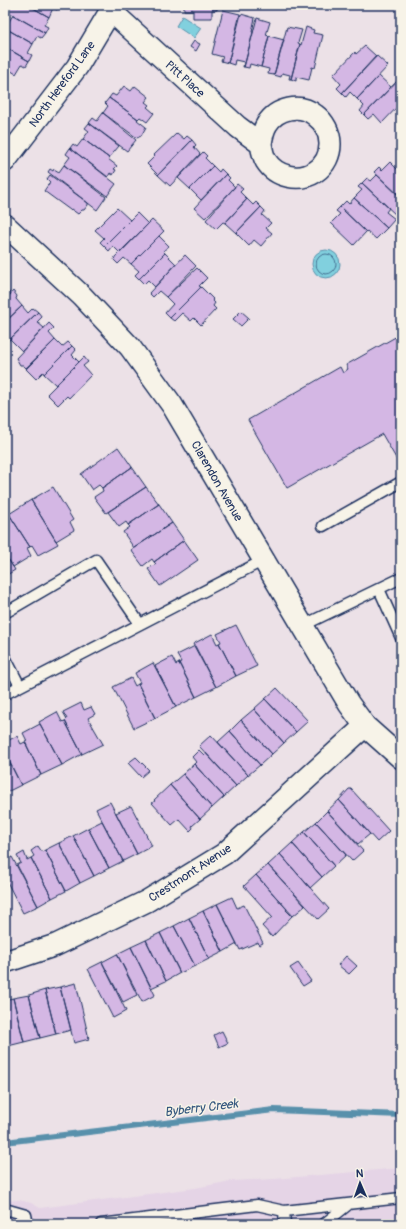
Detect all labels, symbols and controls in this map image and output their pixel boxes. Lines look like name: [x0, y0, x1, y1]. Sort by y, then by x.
street label: North Hereford Lane: [26, 38, 99, 130]
street label: Pitt Place: [162, 58, 208, 101]
street label: Clarendon Avenue: [187, 438, 246, 524]
street label: Crestmont Avenue: [146, 841, 234, 906]
water label: Byberry Creek: [163, 1095, 240, 1120]
north arrow: [340, 1163, 380, 1203]
text: N: [356, 1167, 364, 1180]

